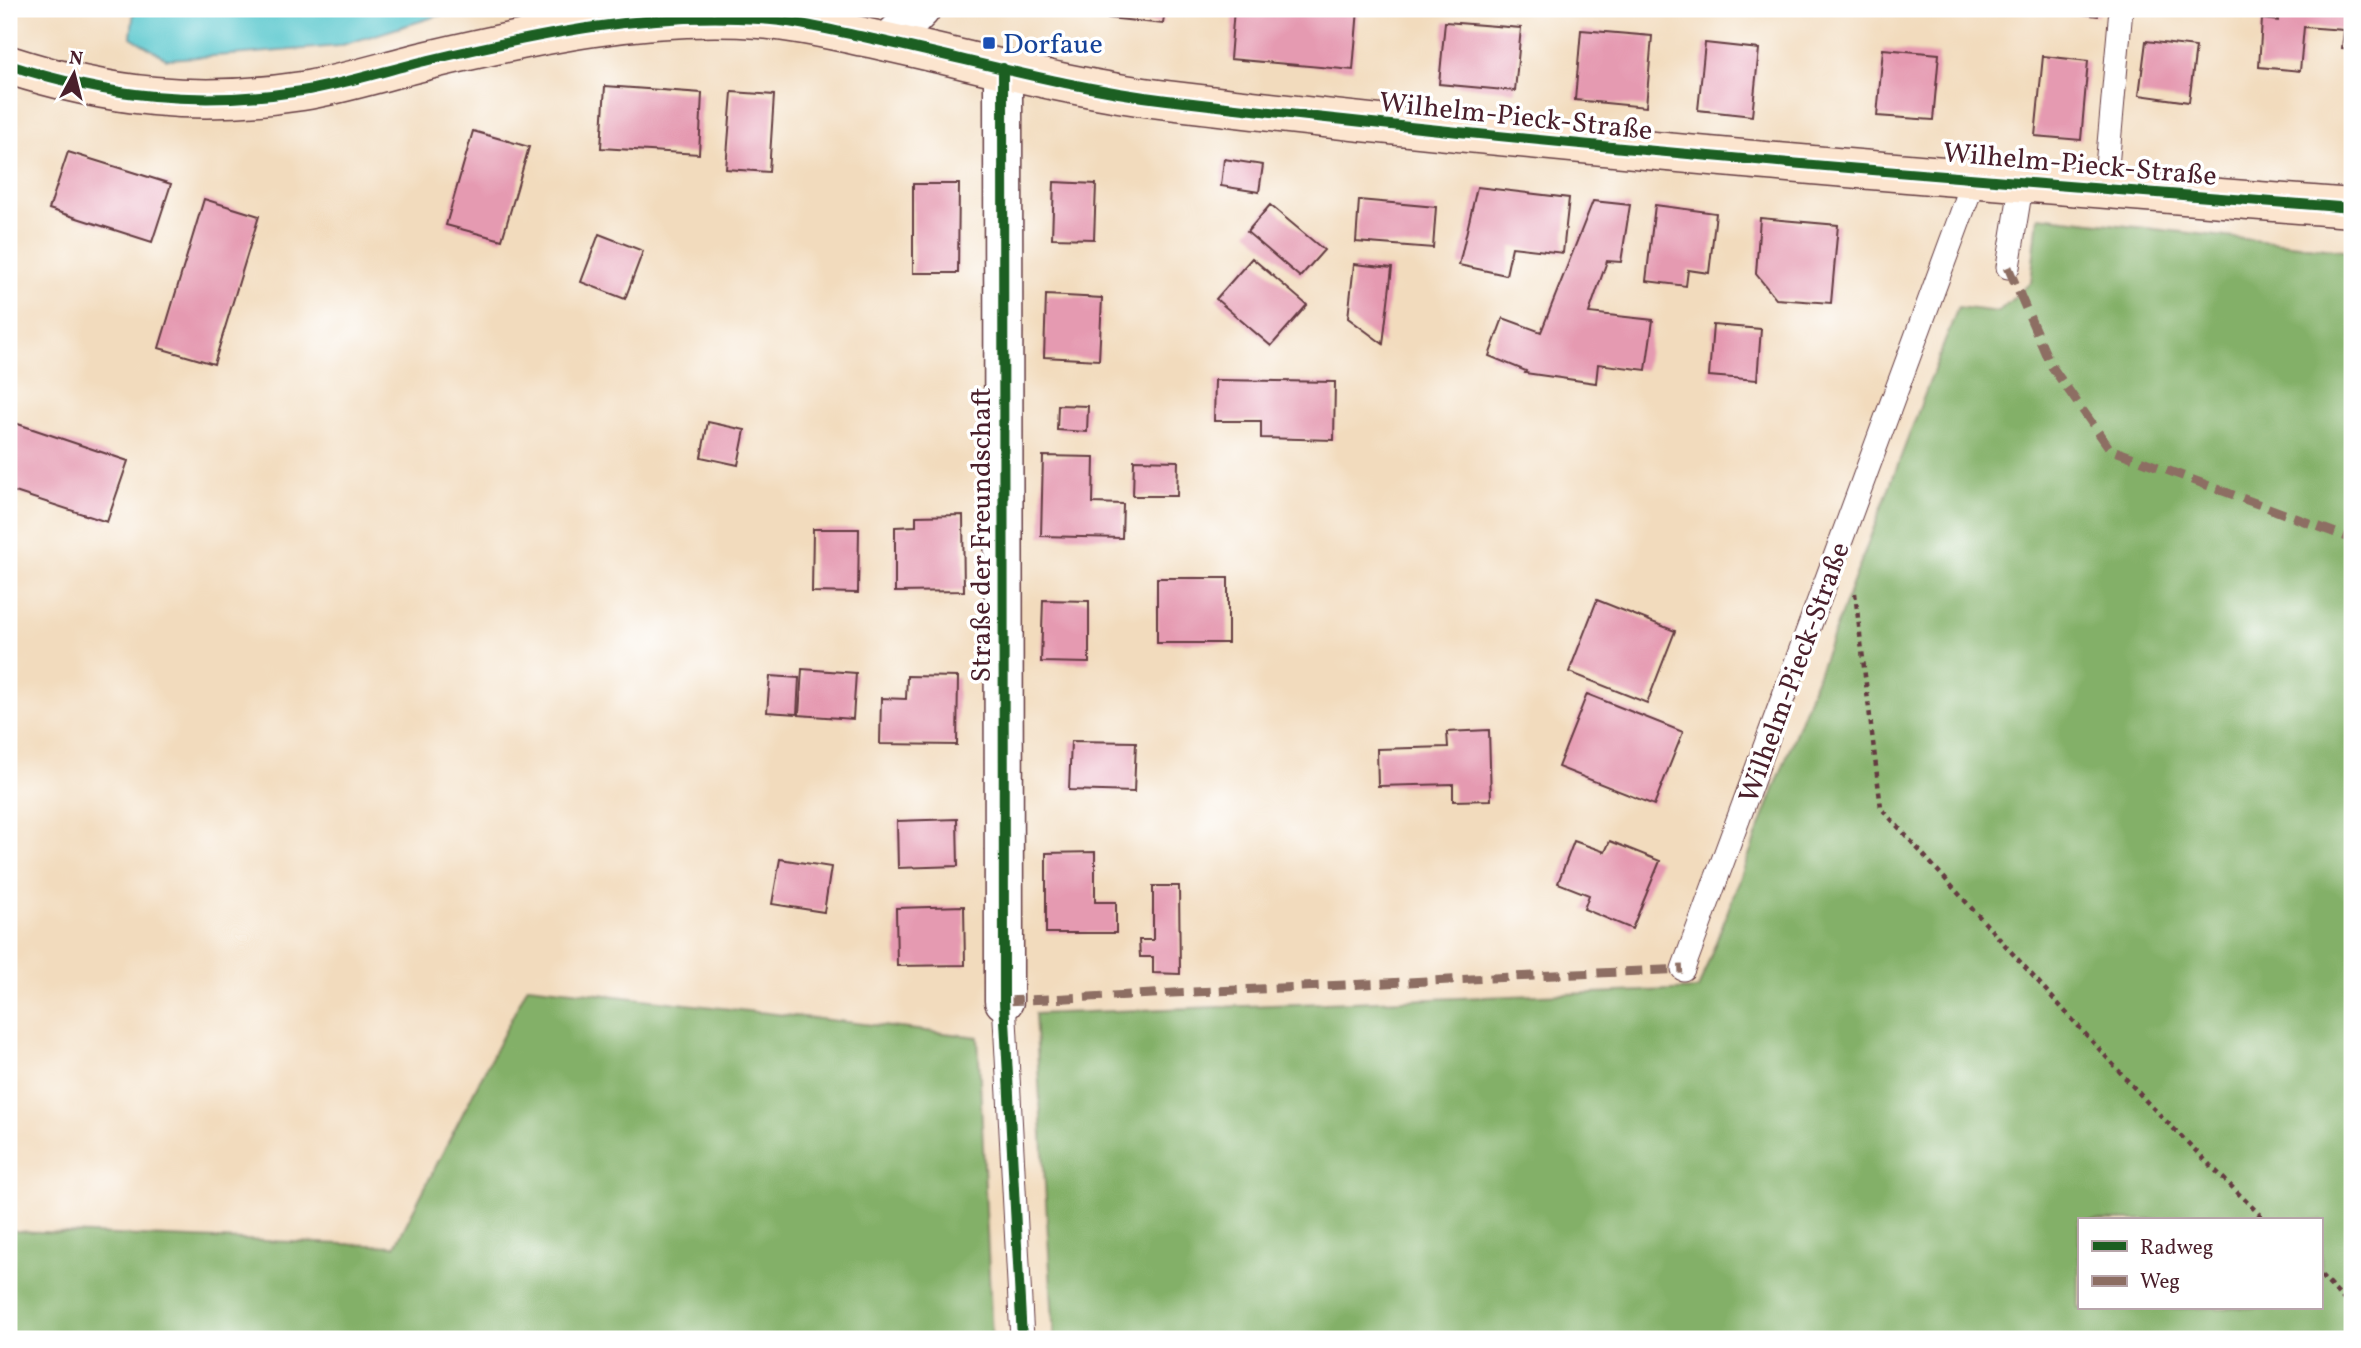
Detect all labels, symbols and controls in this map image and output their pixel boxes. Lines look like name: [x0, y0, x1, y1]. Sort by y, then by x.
place label: Dorfaue: [1003, 26, 1103, 65]
marker: Dorfaue: [981, 35, 997, 51]
north arrow: [38, 38, 108, 108]
text: N: [67, 45, 84, 73]
street label: Wilhelm-Pieck-Straße: [1377, 84, 1654, 151]
street label: Wilhelm-Pieck-Straße: [1941, 134, 2218, 197]
street label: Straße der Freundschaft: [963, 388, 1002, 682]
street label: Wilhelm-Pieck-Straße: [1730, 537, 1861, 809]
legend: [2078, 1218, 2322, 1310]
text: Radweg: [2140, 1234, 2213, 1263]
text: Weg: [2140, 1268, 2180, 1297]

